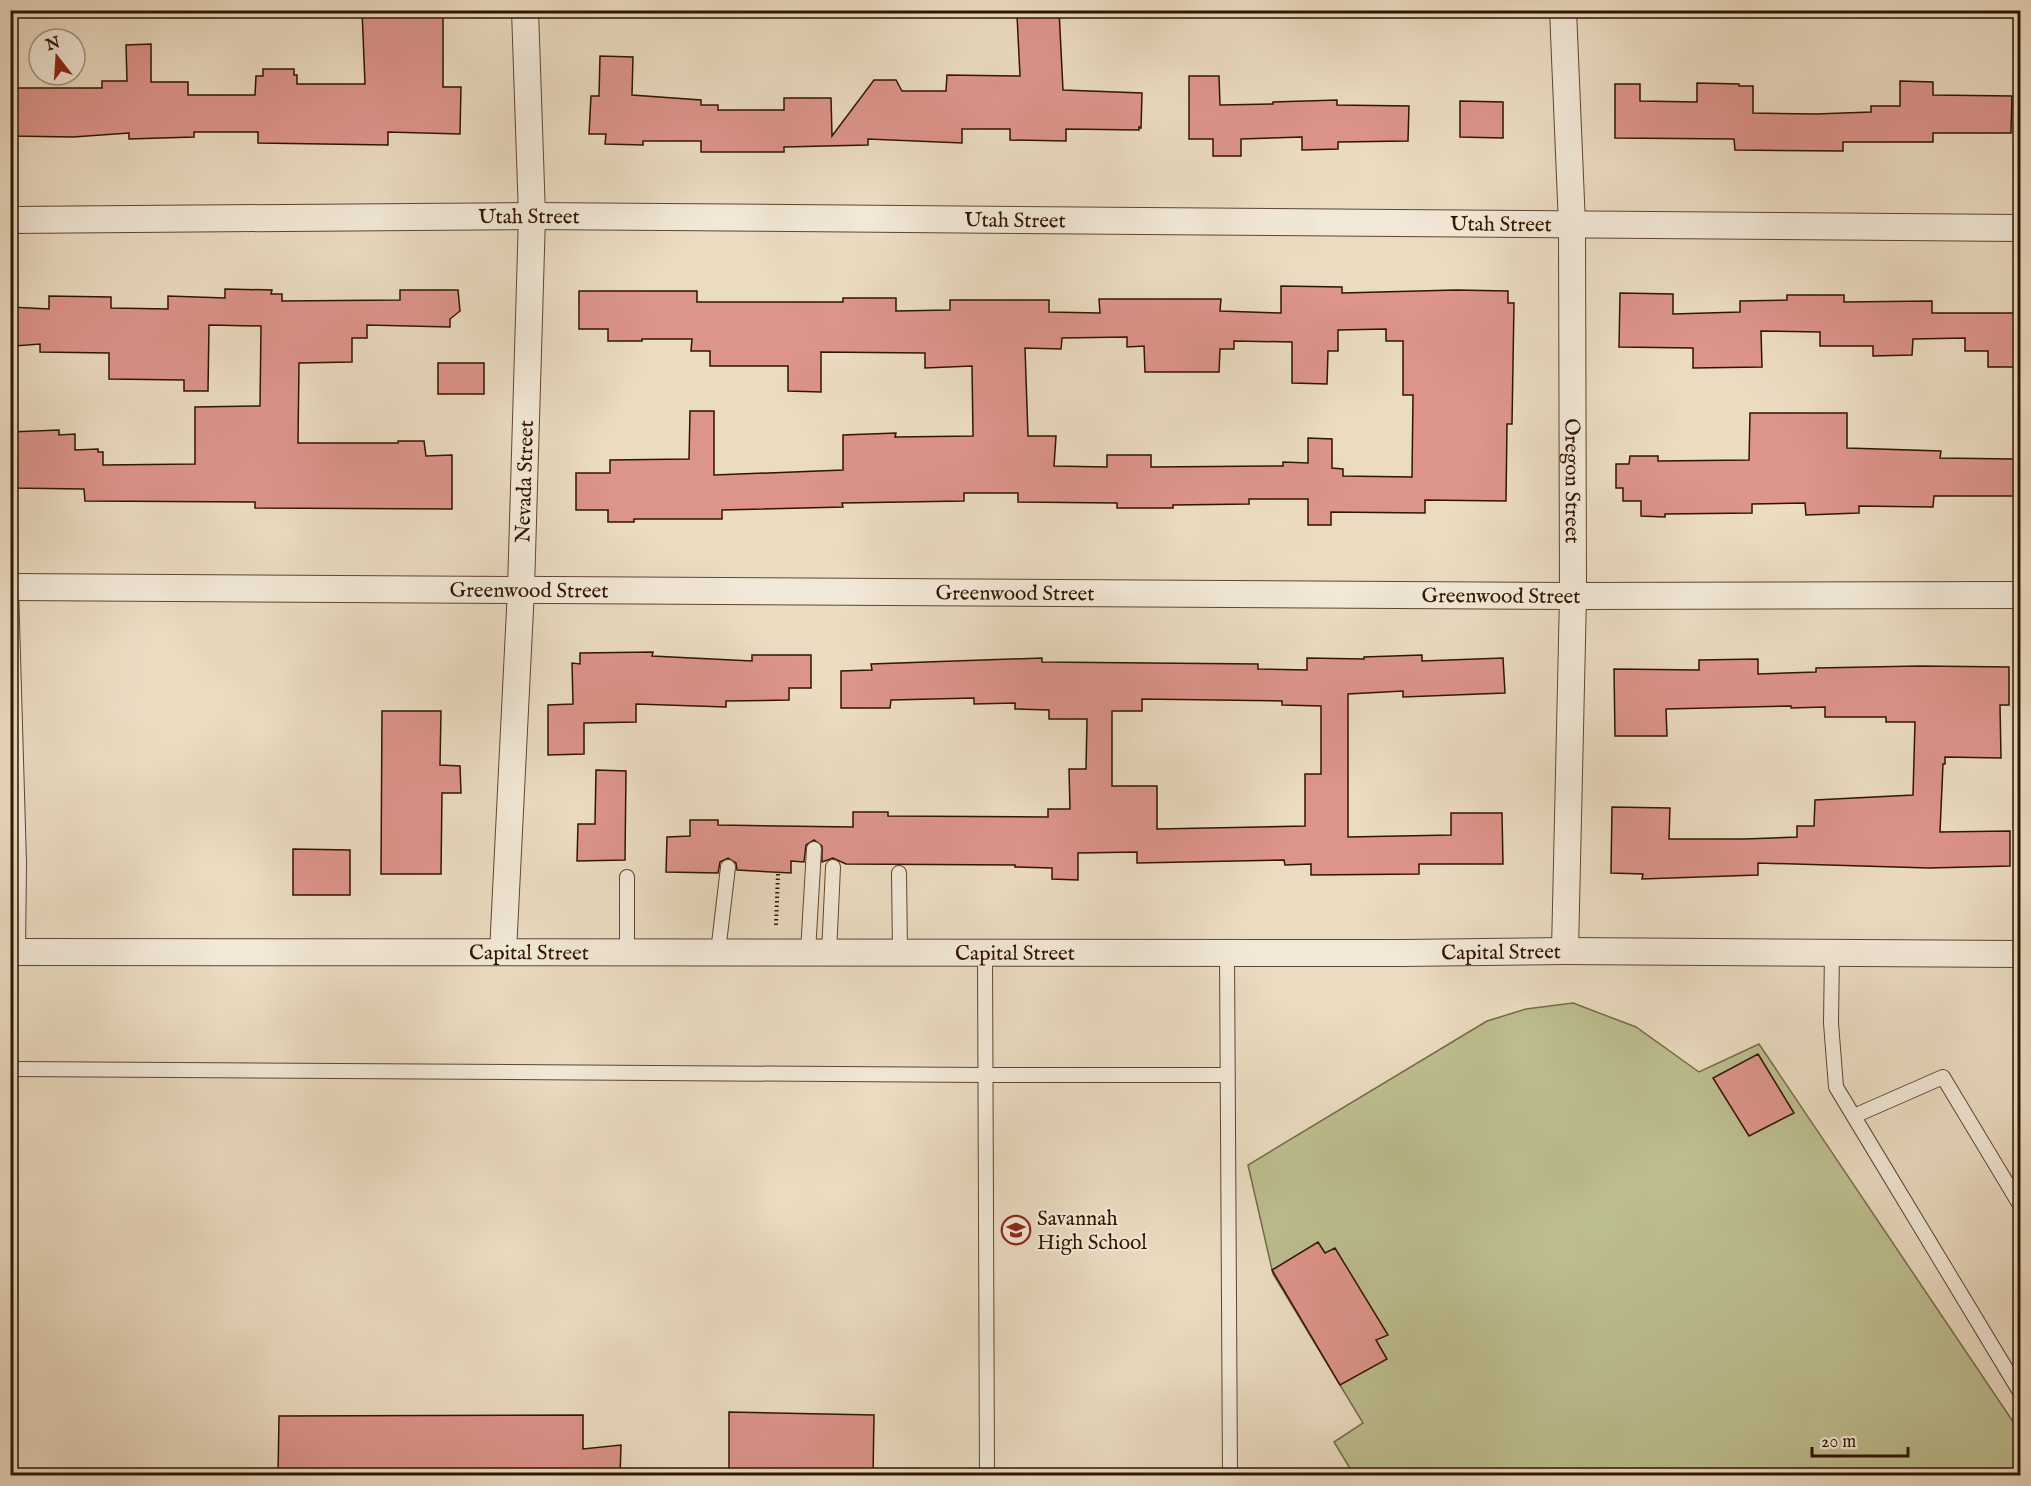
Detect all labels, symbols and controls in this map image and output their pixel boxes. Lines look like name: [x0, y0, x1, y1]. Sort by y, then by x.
north arrow: [27, 27, 87, 87]
text: N: [43, 33, 63, 56]
street label: Utah Street: [478, 204, 580, 231]
street label: Utah Street: [964, 207, 1066, 235]
street label: Utah Street: [1450, 211, 1552, 239]
street label: Oregon Street: [1558, 418, 1585, 544]
street label: Nevada Street: [510, 420, 541, 543]
street label: Greenwood Street: [449, 578, 609, 605]
street label: Greenwood Street: [935, 580, 1095, 608]
street label: Greenwood Street: [1421, 583, 1580, 611]
street label: Capital Street: [1441, 939, 1561, 968]
street label: Capital Street: [469, 940, 589, 967]
street label: Capital Street: [955, 941, 1075, 968]
place label: Savannah High School: [1037, 1206, 1147, 1257]
school or university icon: Savannah High School: [1000, 1214, 1032, 1246]
scale bar: [1812, 1420, 1908, 1458]
text: 20 m: [1821, 1431, 1856, 1454]

